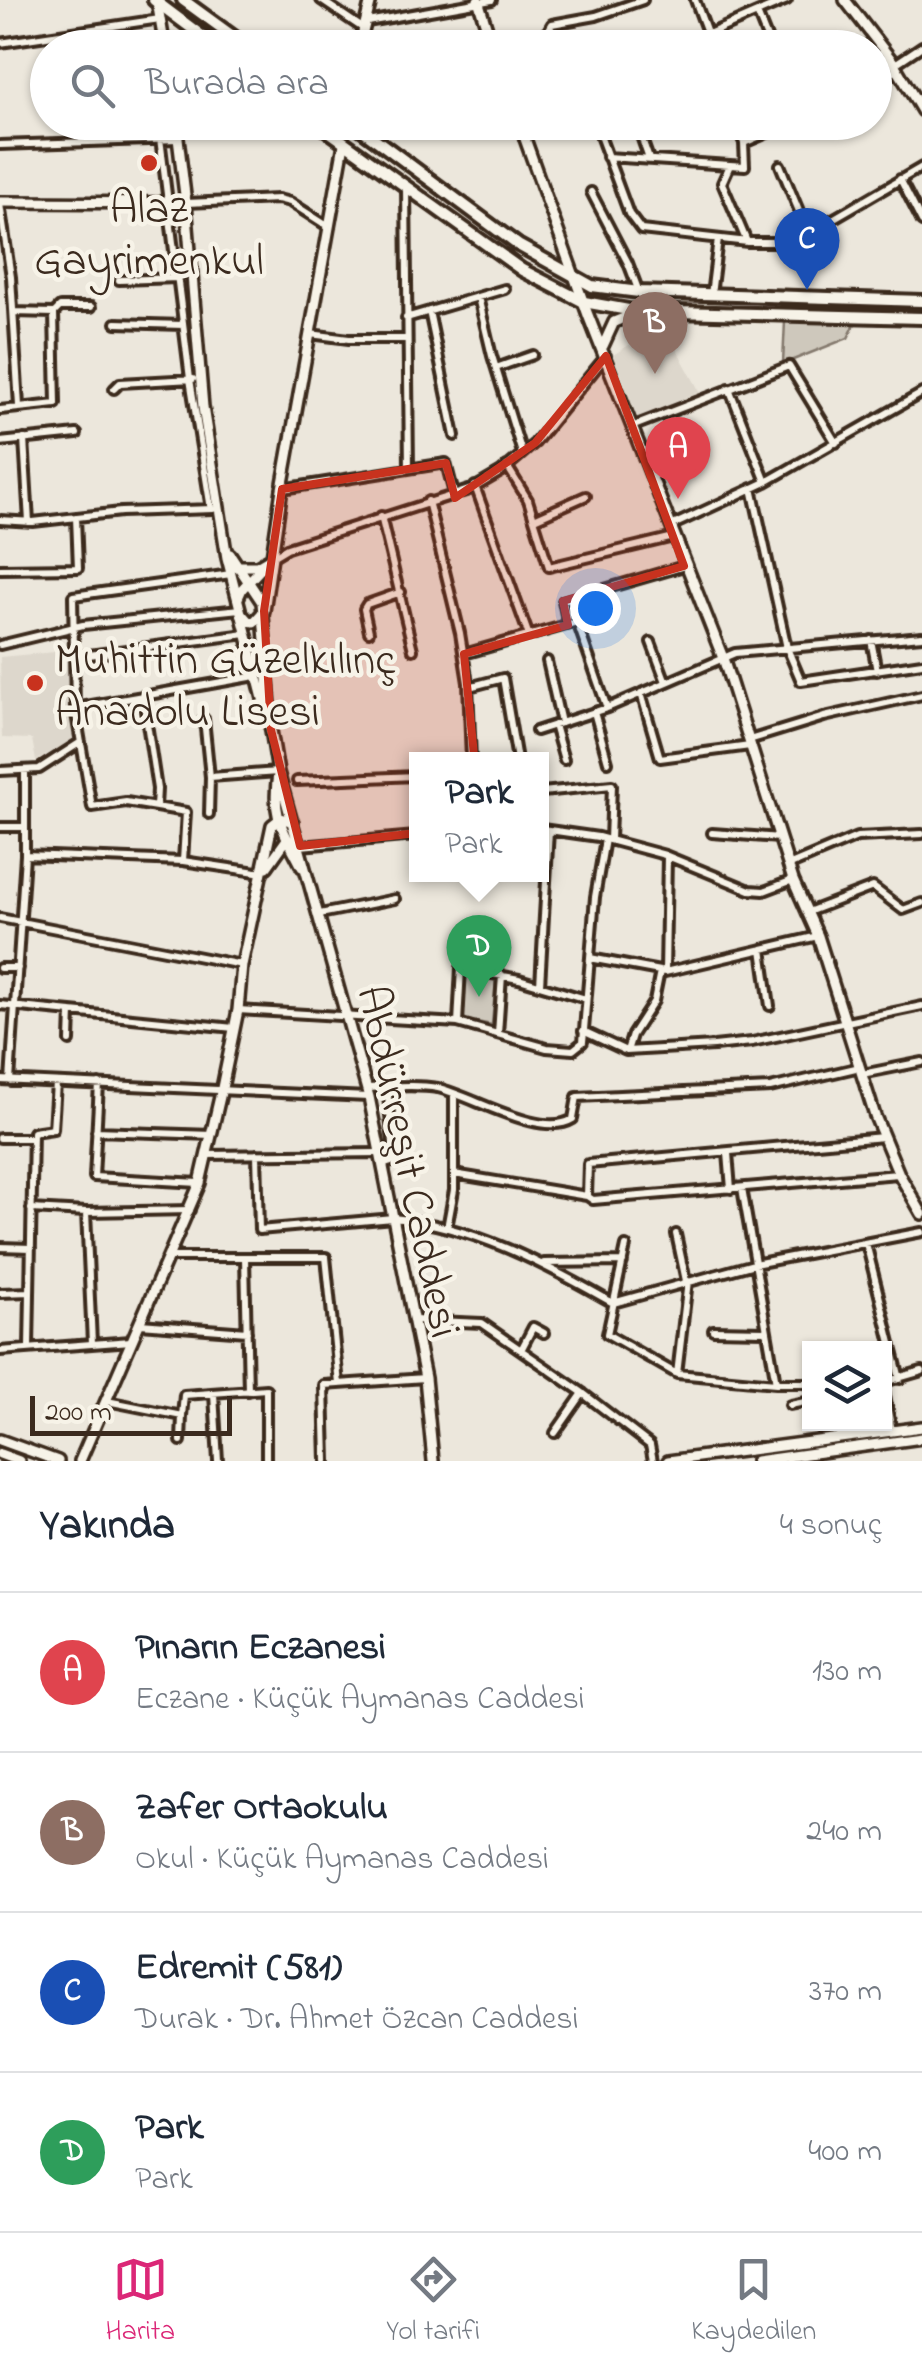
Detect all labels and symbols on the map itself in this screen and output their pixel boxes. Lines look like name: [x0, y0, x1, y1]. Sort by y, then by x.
marker: Alaz Gayrimenkul: [138, 152, 160, 174]
place label: Alaz Gayrimenkul: [34, 178, 264, 296]
pin: C: [774, 208, 840, 290]
pin: B: [622, 292, 688, 374]
pin: A: [646, 416, 710, 499]
your location: [570, 583, 621, 634]
place label: Muhittin Güzelkılınç Anadolu Lisesi: [55, 629, 395, 747]
marker: Muhittin Güzelkılınç Anadolu Lisesi: [24, 672, 46, 694]
pin: D: [446, 914, 512, 997]
street label: Abdürreşit Caddesi: [337, 980, 476, 1344]
scale bar: [30, 1391, 232, 1436]

